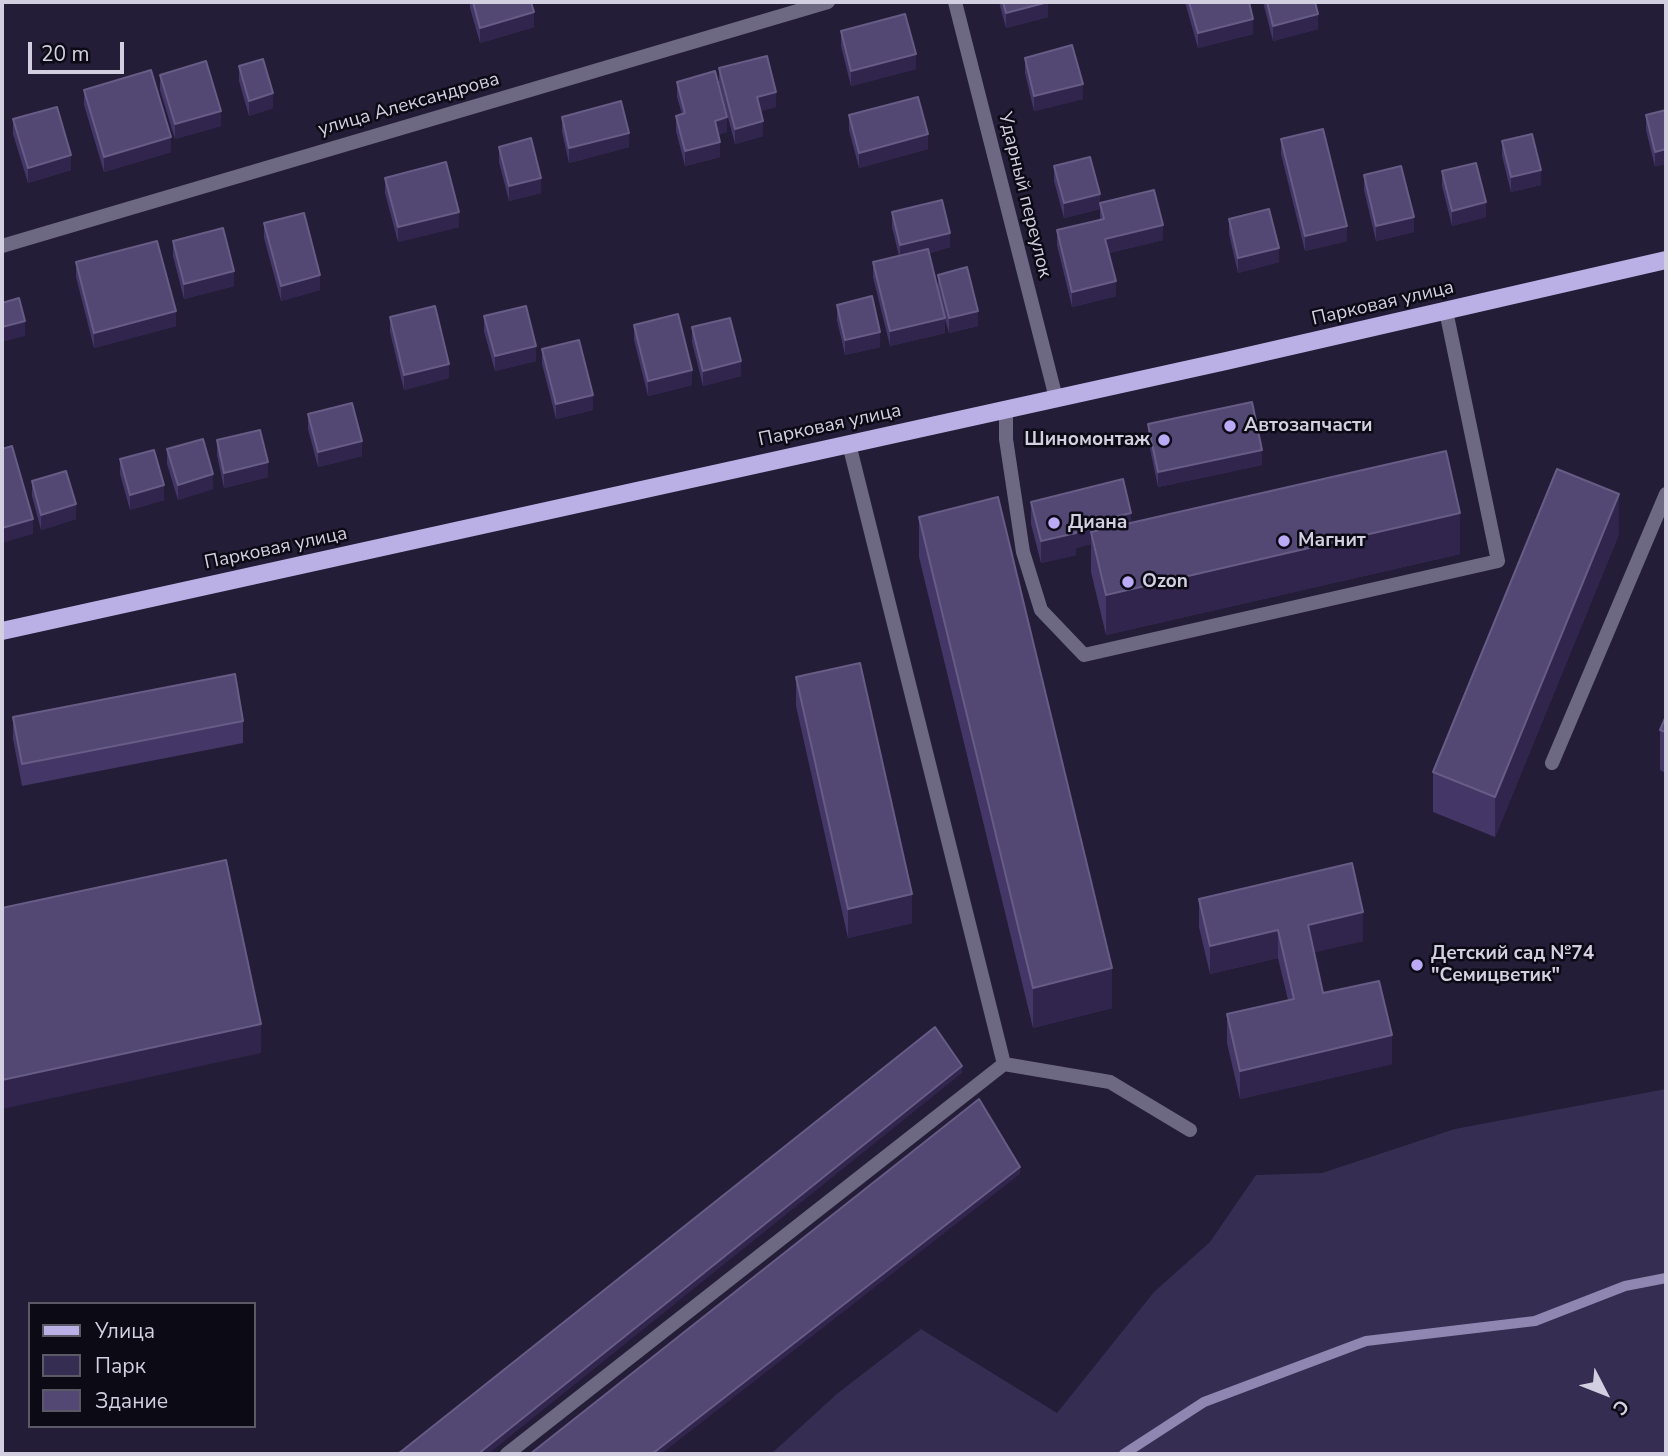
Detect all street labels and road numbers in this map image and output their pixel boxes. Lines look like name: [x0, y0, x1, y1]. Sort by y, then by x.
street label: улица Александрова: [316, 68, 502, 142]
street label: Ударный переулок: [992, 110, 1056, 280]
street label: Парковая улица: [1310, 277, 1456, 331]
street label: Парковая улица: [757, 400, 903, 452]
street label: Парковая улица: [203, 523, 349, 575]

